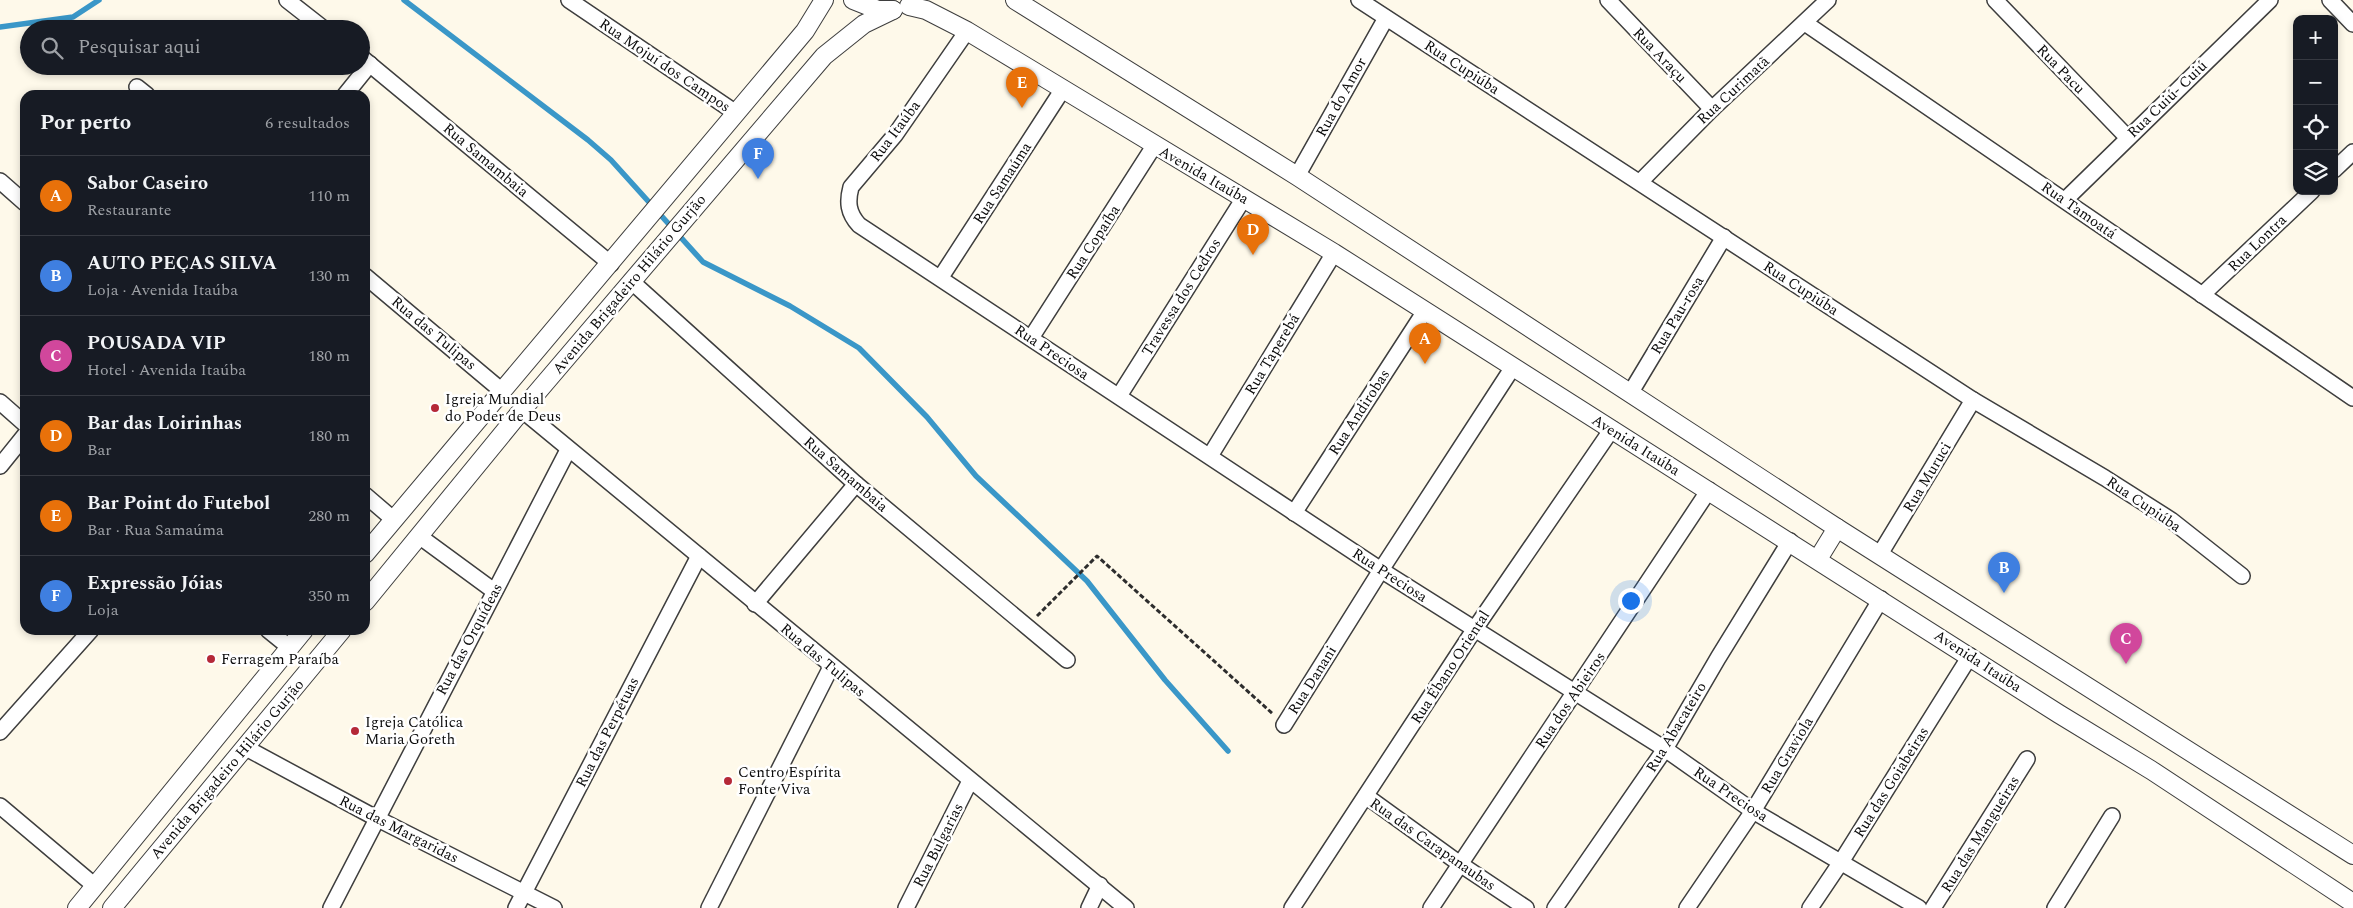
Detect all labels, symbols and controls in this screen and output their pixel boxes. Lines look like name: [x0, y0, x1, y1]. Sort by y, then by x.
street label: Rua Mojuí dos Campos: [594, 13, 735, 118]
map controls: [2293, 15, 2338, 195]
button: +: [2293, 15, 2338, 60]
search box: [20, 20, 370, 75]
street label: Rua Araçu: [1627, 22, 1692, 88]
text: Pesquisar aqui: [78, 33, 201, 62]
icon: search: [38, 34, 66, 62]
street label: Rua Cupiúba: [1419, 34, 1505, 101]
street label: Rua Pacu: [2031, 39, 2090, 100]
street label: Rua Curimatã: [1692, 50, 1775, 130]
street label: Rua do Amor: [1310, 53, 1373, 141]
street label: Rua Cuiú- Cuiú: [2122, 55, 2213, 144]
button: −: [2293, 60, 2338, 105]
pin: E: [1006, 67, 1038, 108]
street label: Rua Itaúba: [865, 95, 927, 167]
button: locate: [2293, 105, 2338, 150]
text: Por perto: [40, 107, 131, 139]
text: 6 resultados: [265, 111, 350, 135]
street label: Rua Samambaia: [438, 118, 534, 204]
street label: Rua Samaúma: [967, 137, 1038, 229]
pin: F: [742, 138, 774, 179]
street label: Avenida Itaúba: [1154, 140, 1254, 211]
button: layers: [2293, 150, 2338, 195]
text: Sabor Caseiro: [87, 169, 208, 198]
street label: Rua Tamoatá: [2036, 176, 2122, 245]
text: A: [50, 184, 62, 208]
text: 110 m: [308, 184, 350, 208]
street label: Avenida Brigadeiro Hilário Gurjão: [547, 189, 712, 379]
text: Restaurante: [87, 198, 172, 222]
street label: Rua Copaíba: [1061, 200, 1127, 284]
street label: Rua Lontra: [2223, 209, 2293, 278]
pin: D: [1237, 214, 1269, 255]
street label: Travessa dos Cedros: [1136, 234, 1227, 361]
text: AUTO PEÇAS SILVA: [87, 249, 277, 278]
street label: Rua Cupiúba: [1758, 255, 1844, 322]
text: B: [50, 264, 62, 288]
text: 130 m: [308, 264, 350, 288]
street label: Rua Pau-rosa: [1645, 271, 1710, 359]
text: Loja · Avenida Itaúba: [87, 278, 238, 302]
street label: Rua das Tulipas: [386, 291, 481, 376]
street label: Rua Taperebá: [1239, 309, 1306, 399]
street label: Rua Preciosa: [1010, 319, 1094, 386]
pin: A: [1409, 323, 1441, 364]
text: POUSADA VIP: [87, 329, 226, 358]
text: C: [50, 344, 62, 368]
text: 180 m: [308, 344, 350, 368]
text: Hotel · Avenida Itaúba: [87, 358, 246, 382]
street label: Rua Andirobas: [1323, 365, 1396, 460]
place label: Igreja Mundial do Poder de Deus: [445, 388, 561, 428]
marker: Igreja Mundial do Poder de Deus: [429, 402, 441, 414]
text: Bar das Loirinhas: [87, 409, 242, 438]
street label: Avenida Itaúba: [1587, 409, 1685, 482]
text: D: [50, 424, 62, 448]
text: 180 m: [308, 424, 350, 448]
street label: Rua Samambaia: [798, 431, 894, 518]
text: Bar: [87, 438, 112, 462]
street label: Rua Muruci: [1897, 438, 1957, 517]
street label: Rua Cupiúba: [2102, 471, 2186, 538]
text: Bar Point do Futebol: [87, 489, 270, 518]
text: E: [51, 504, 61, 528]
text: 280 m: [308, 504, 350, 528]
text: Bar · Rua Samaúma: [87, 518, 224, 542]
street label: Rua Preciosa: [1347, 542, 1433, 609]
pin: B: [1988, 552, 2020, 593]
text: Expressão Jóias: [87, 569, 223, 598]
street label: Rua das Orquídeas: [430, 579, 509, 700]
text: F: [51, 584, 61, 608]
text: 350 m: [308, 584, 350, 608]
your location: [1618, 588, 1644, 614]
text: Loja: [87, 598, 119, 622]
street label: Rua Ébano Oriental: [1405, 606, 1496, 729]
street label: Rua das Tulipas: [775, 618, 870, 703]
pin: C: [2110, 623, 2142, 664]
street label: Avenida Itaúba: [1929, 624, 2027, 699]
street label: Rua Danani: [1282, 641, 1343, 719]
street label: Rua dos Abieiros: [1529, 647, 1611, 753]
place label: Ferragem Paraíba: [221, 648, 340, 671]
marker: Ferragem Paraíba: [205, 653, 217, 665]
street label: Rua das Perpétuas: [570, 673, 645, 791]
street label: Avenida Brigadeiro Hilário Gurjão: [145, 674, 310, 864]
street label: Rua Abacateiro: [1640, 678, 1713, 777]
place label: Igreja Católica Maria Goreth: [365, 711, 464, 751]
street label: Rua Graviola: [1755, 712, 1820, 798]
street label: Rua das Goiabeiras: [1848, 722, 1935, 842]
marker: Igreja Católica Maria Goreth: [349, 725, 361, 737]
place label: Centro Espírita Fonte Viva: [738, 761, 842, 801]
street label: Rua Preciosa: [1689, 761, 1773, 828]
street label: Rua das Mangueiras: [1935, 771, 2026, 897]
marker: Centro Espírita Fonte Viva: [722, 775, 734, 787]
street label: Rua das Margaridas: [335, 789, 462, 869]
street label: Rua das Carapanaubas: [1365, 792, 1501, 897]
street label: Rua Bulgarias: [907, 799, 970, 891]

